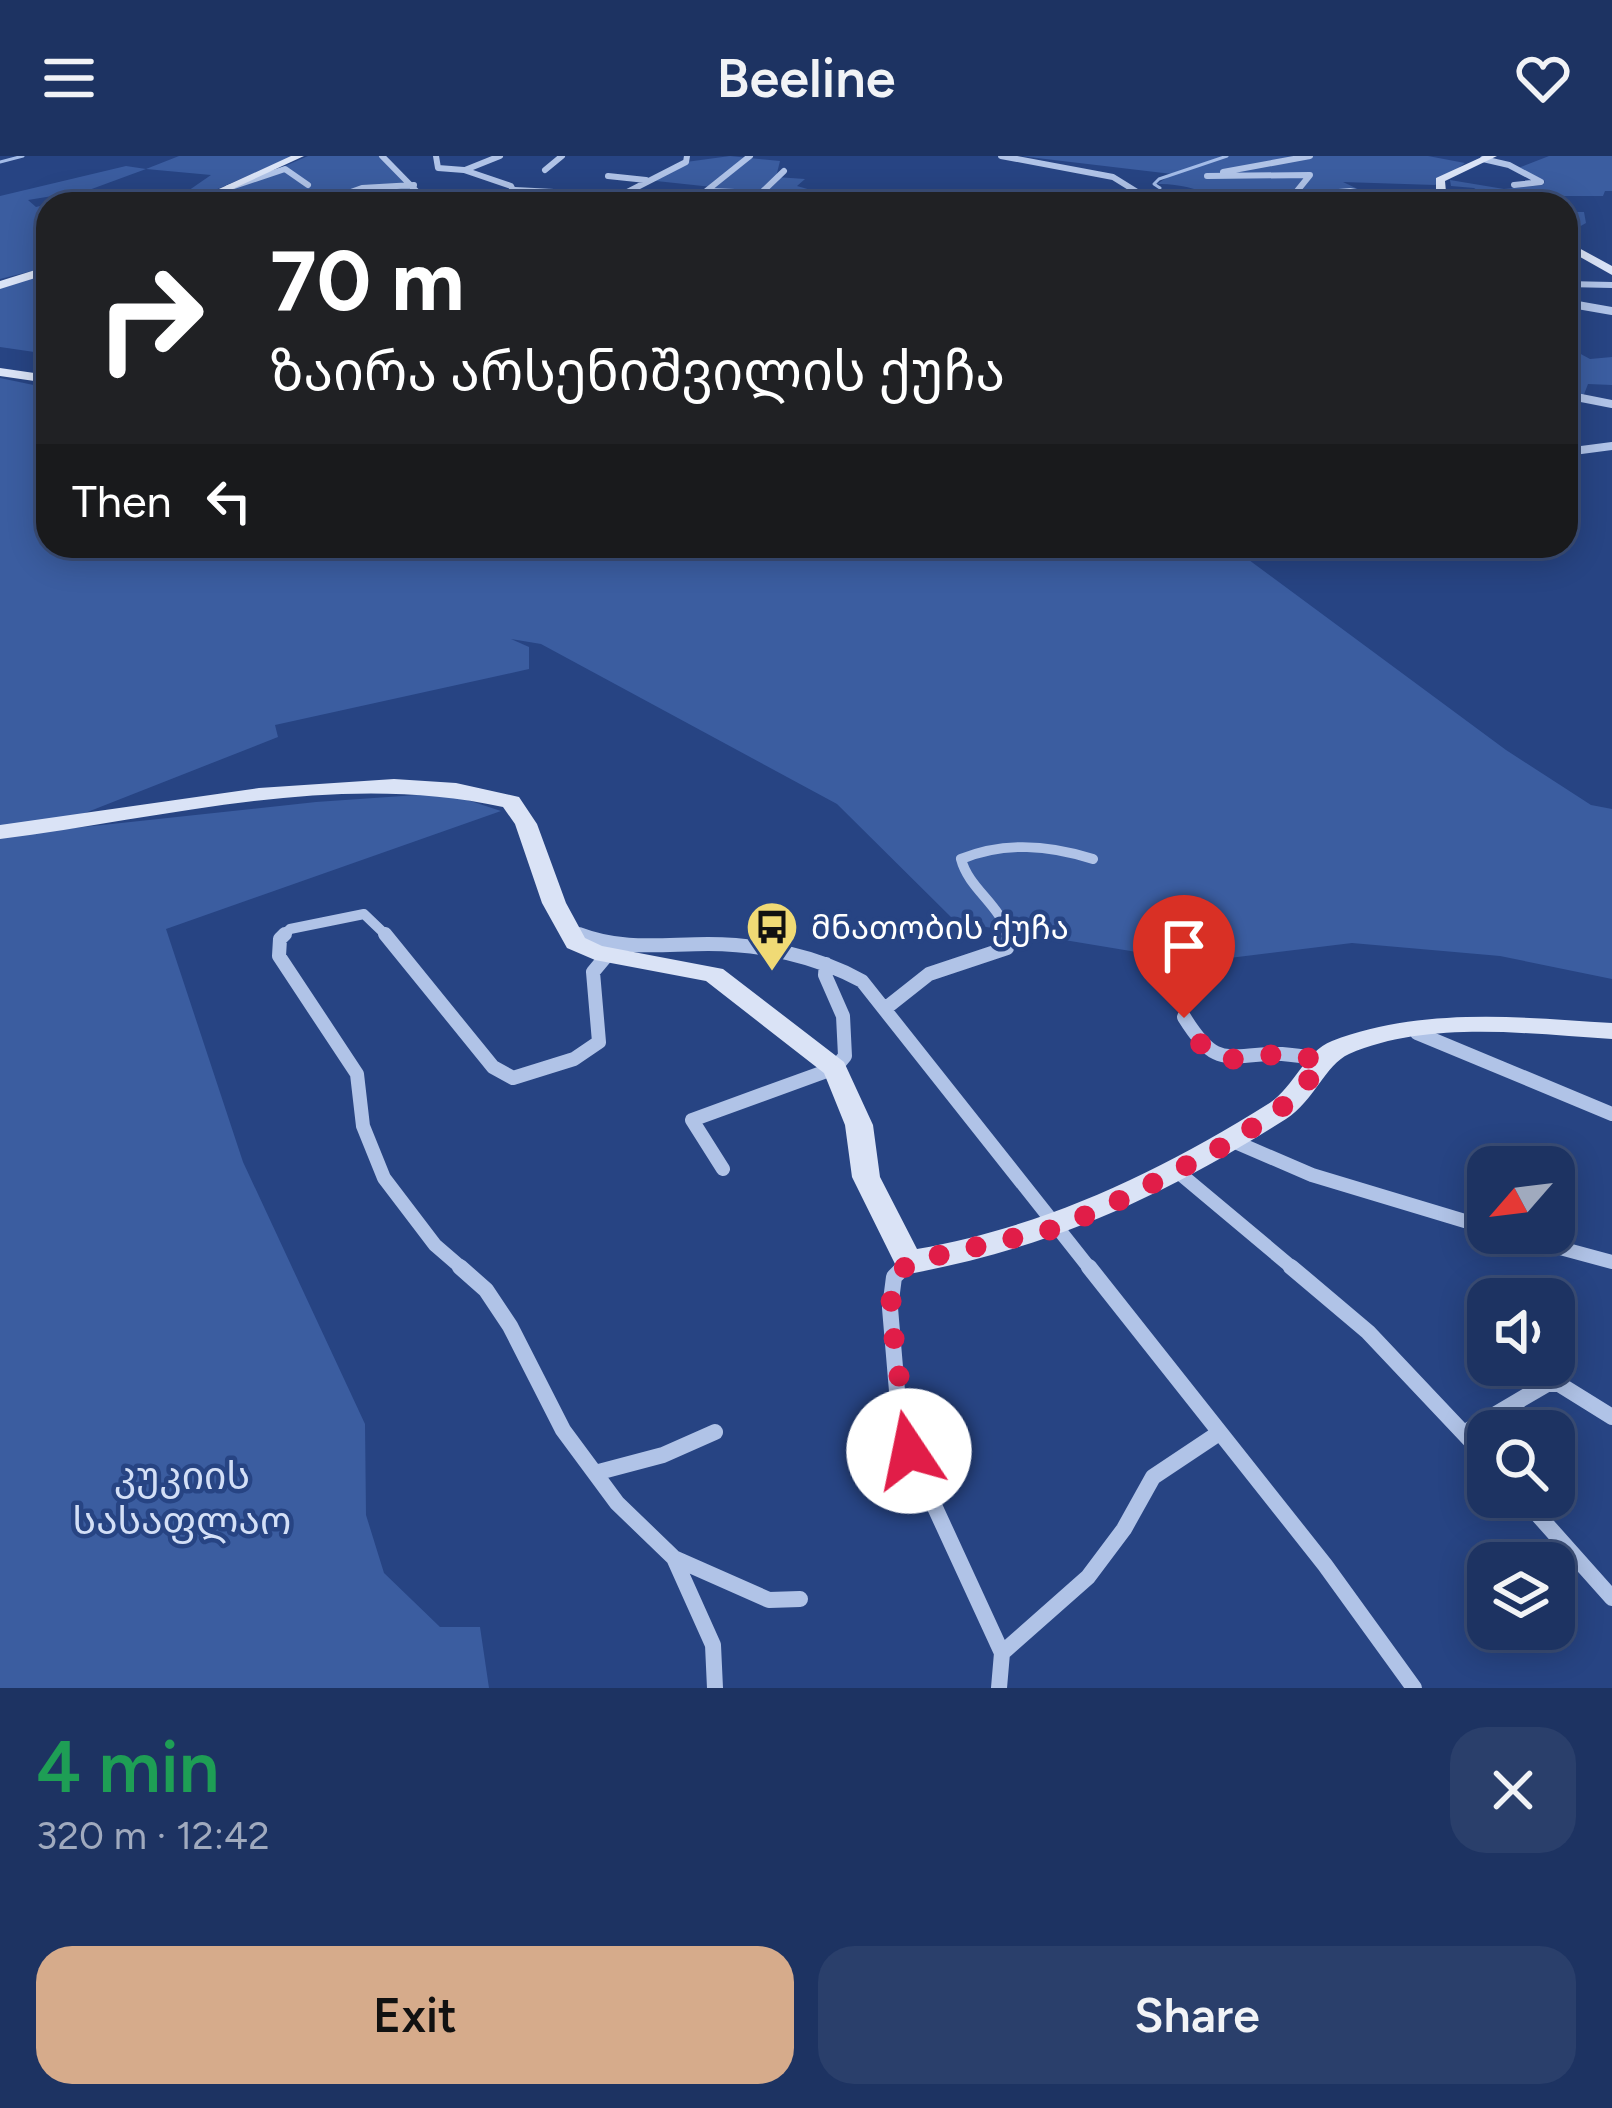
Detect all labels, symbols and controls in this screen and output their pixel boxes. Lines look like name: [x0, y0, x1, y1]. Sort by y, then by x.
icon: menu: [36, 45, 102, 111]
icon: heart: [1510, 45, 1576, 111]
text: Beeline: [716, 46, 896, 111]
text: 70 m: [270, 230, 464, 331]
icon: right: [72, 240, 228, 396]
text: ზაირა არსენიშვილის ქუჩა: [270, 339, 1005, 404]
icon: left: [196, 468, 262, 534]
text: Then: [72, 474, 172, 528]
pin: [1133, 895, 1235, 1018]
bus stop icon: მნათობის ქუჩა: [744, 899, 800, 973]
place label: მნათობის ქუჩა: [811, 908, 1069, 947]
icon: arrive: [1151, 913, 1217, 979]
north arrow: [1467, 1146, 1575, 1254]
map controls: [1467, 1146, 1575, 1650]
button: sound: [1467, 1278, 1575, 1386]
position arrow: [846, 1388, 972, 1514]
button: search: [1467, 1410, 1575, 1518]
park label: კუკიის სასაფლაო: [73, 1452, 291, 1544]
button: layers: [1467, 1542, 1575, 1650]
text: 4 min: [36, 1724, 219, 1810]
button: close: [1450, 1727, 1576, 1853]
text: 320 m · 12:42: [36, 1812, 270, 1859]
button: Exit: [36, 1946, 794, 2084]
button: Share: [818, 1946, 1576, 2084]

